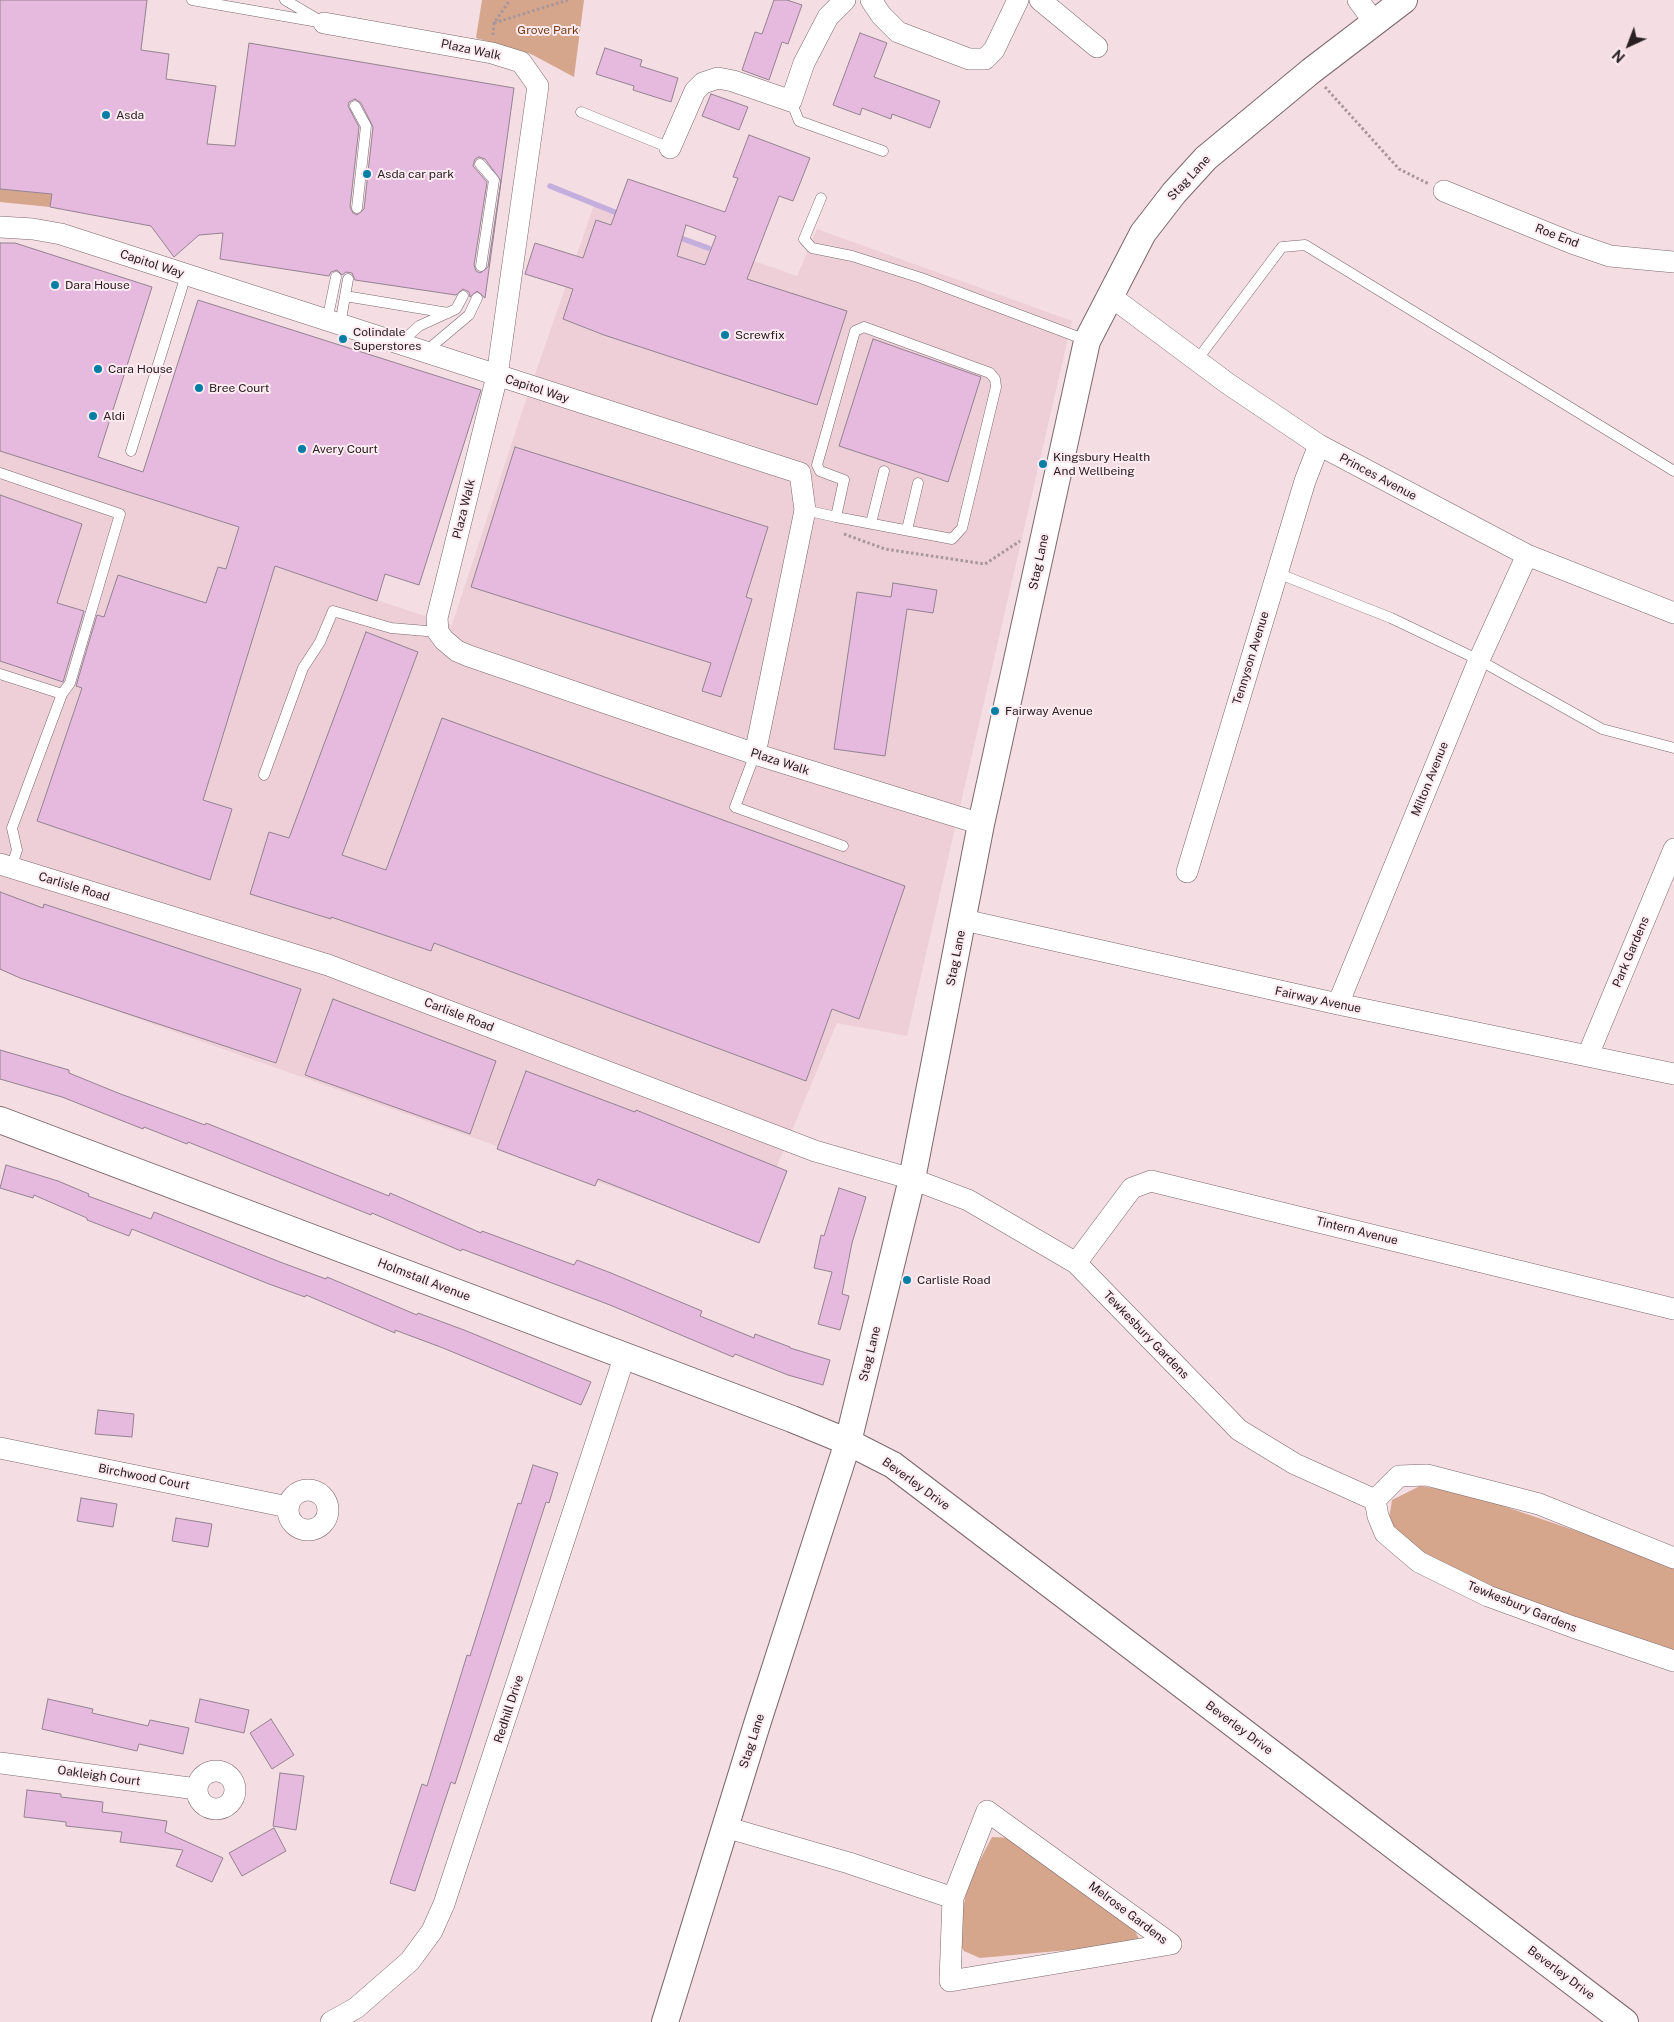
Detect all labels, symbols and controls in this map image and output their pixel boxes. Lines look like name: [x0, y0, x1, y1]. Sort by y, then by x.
north arrow: [1604, 20, 1654, 70]
park label: Grove Park: [517, 23, 579, 37]
street label: Plaza Walk: [440, 37, 502, 63]
text: N: [1609, 46, 1628, 66]
place label: Asda: [116, 108, 144, 122]
marker: Asda: [100, 109, 112, 121]
street label: Stag Lane: [1164, 152, 1214, 204]
place label: Asda car park: [377, 167, 454, 181]
marker: Asda car park: [361, 168, 373, 180]
street label: Roe End: [1533, 221, 1581, 251]
street label: Capitol Way: [118, 247, 186, 281]
place label: Dara House: [65, 278, 130, 292]
marker: Dara House: [49, 279, 61, 291]
place label: Colindale Superstores: [353, 325, 421, 353]
place label: Screwfix: [735, 328, 785, 342]
marker: Screwfix: [719, 329, 731, 341]
marker: Colindale Superstores: [337, 333, 349, 345]
place label: Cara House: [108, 362, 173, 376]
marker: Cara House: [92, 363, 104, 375]
street label: Capitol Way: [503, 372, 571, 406]
place label: Bree Court: [209, 381, 269, 395]
marker: Bree Court: [193, 382, 205, 394]
place label: Aldi: [103, 409, 125, 423]
marker: Aldi: [87, 410, 99, 422]
place label: Avery Court: [312, 442, 378, 456]
marker: Avery Court: [296, 443, 308, 455]
place label: Kingsbury Health And Wellbeing: [1053, 450, 1150, 478]
street label: Princes Avenue: [1337, 451, 1419, 503]
marker: Kingsbury Health And Wellbeing: [1037, 458, 1049, 470]
street label: Plaza Walk: [450, 478, 478, 540]
street label: Stag Lane: [1026, 533, 1052, 591]
street label: Tennyson Avenue: [1230, 610, 1272, 706]
place label: Fairway Avenue: [1005, 704, 1093, 718]
marker: Fairway Avenue: [989, 705, 1001, 717]
street label: Milton Avenue: [1408, 740, 1452, 818]
street label: Plaza Walk: [749, 746, 811, 778]
street label: Carlisle Road: [37, 869, 111, 905]
street label: Park Gardens: [1610, 914, 1652, 990]
street label: Stag Lane: [944, 929, 968, 987]
street label: Fairway Avenue: [1274, 984, 1362, 1016]
street label: Carlisle Road: [422, 995, 496, 1035]
street label: Tintern Avenue: [1315, 1214, 1399, 1248]
street label: Holmstall Avenue: [376, 1256, 472, 1304]
place label: Carlisle Road: [917, 1273, 991, 1287]
marker: Carlisle Road: [901, 1274, 913, 1286]
street label: Tewkesbury Gardens: [1100, 1288, 1192, 1382]
street label: Stag Lane: [856, 1325, 884, 1383]
street label: Beverley Drive: [879, 1455, 953, 1513]
street label: Birchwood Court: [97, 1461, 191, 1493]
street label: Tewkesbury Gardens: [1465, 1578, 1579, 1636]
street label: Redhill Drive: [491, 1673, 527, 1745]
street label: Beverley Drive: [1203, 1698, 1275, 1758]
street label: Stag Lane: [736, 1712, 768, 1770]
street label: Oakleigh Court: [57, 1763, 141, 1789]
street label: Melrose Gardens: [1086, 1879, 1170, 1947]
street label: Beverley Drive: [1525, 1943, 1597, 2003]

